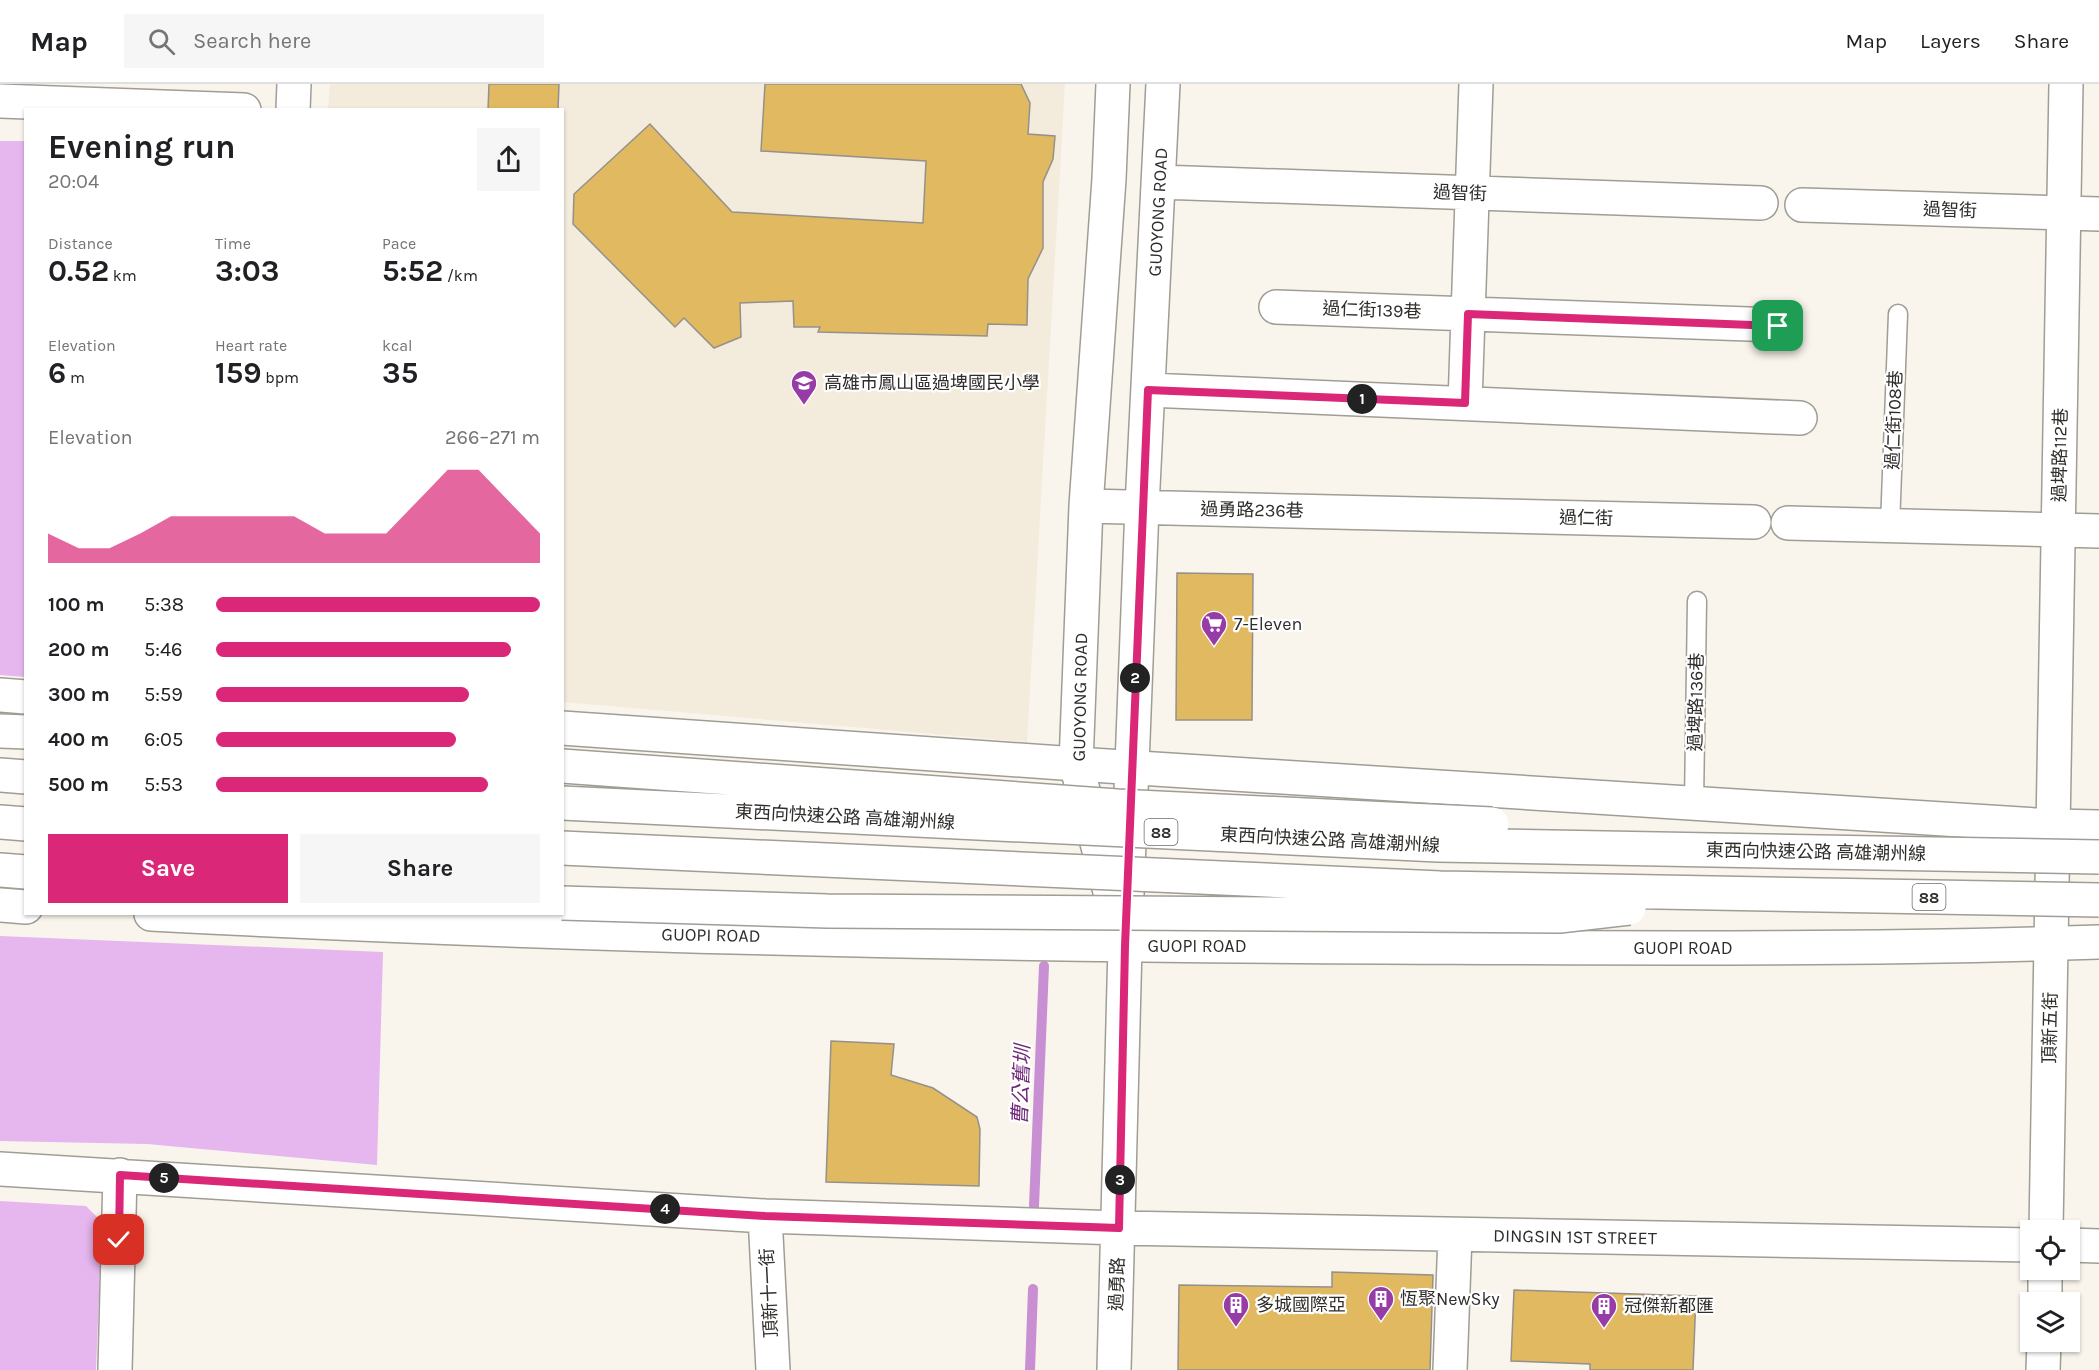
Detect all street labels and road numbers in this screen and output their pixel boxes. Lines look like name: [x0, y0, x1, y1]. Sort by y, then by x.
street label: GUOYONG ROAD: [1144, 147, 1172, 277]
street label: 過智街: [1433, 181, 1487, 205]
street label: 過智街: [1923, 198, 1977, 222]
street label: 過仁街139巷: [1322, 297, 1422, 323]
street label: 過仁街108巷: [1881, 370, 1907, 470]
street label: 過埤路112巷: [2048, 408, 2072, 502]
street label: 過勇路236巷: [1200, 498, 1304, 522]
street label: 過仁街: [1559, 507, 1613, 529]
street label: GUOYONG ROAD: [1068, 632, 1092, 762]
street label: 過埤路136巷: [1684, 652, 1708, 752]
street label: 東西向快速公路 高雄潮州線: [734, 800, 956, 834]
road number: 88: [1144, 819, 1178, 845]
street label: 東西向快速公路 高雄潮州線: [1219, 823, 1441, 857]
street label: 東西向快速公路 高雄潮州線: [1706, 839, 1926, 865]
road number: 88: [1912, 884, 1946, 910]
street label: GUOPI ROAD: [661, 923, 761, 947]
street label: GUOPI ROAD: [1147, 935, 1247, 957]
street label: GUOPI ROAD: [1633, 937, 1733, 959]
street label: 頂新五街: [2038, 992, 2062, 1064]
street label: DINGSIN 1ST STREET: [1493, 1225, 1657, 1249]
street label: 頂新十一街: [756, 1247, 782, 1339]
street label: 過勇路: [1105, 1257, 1129, 1311]

